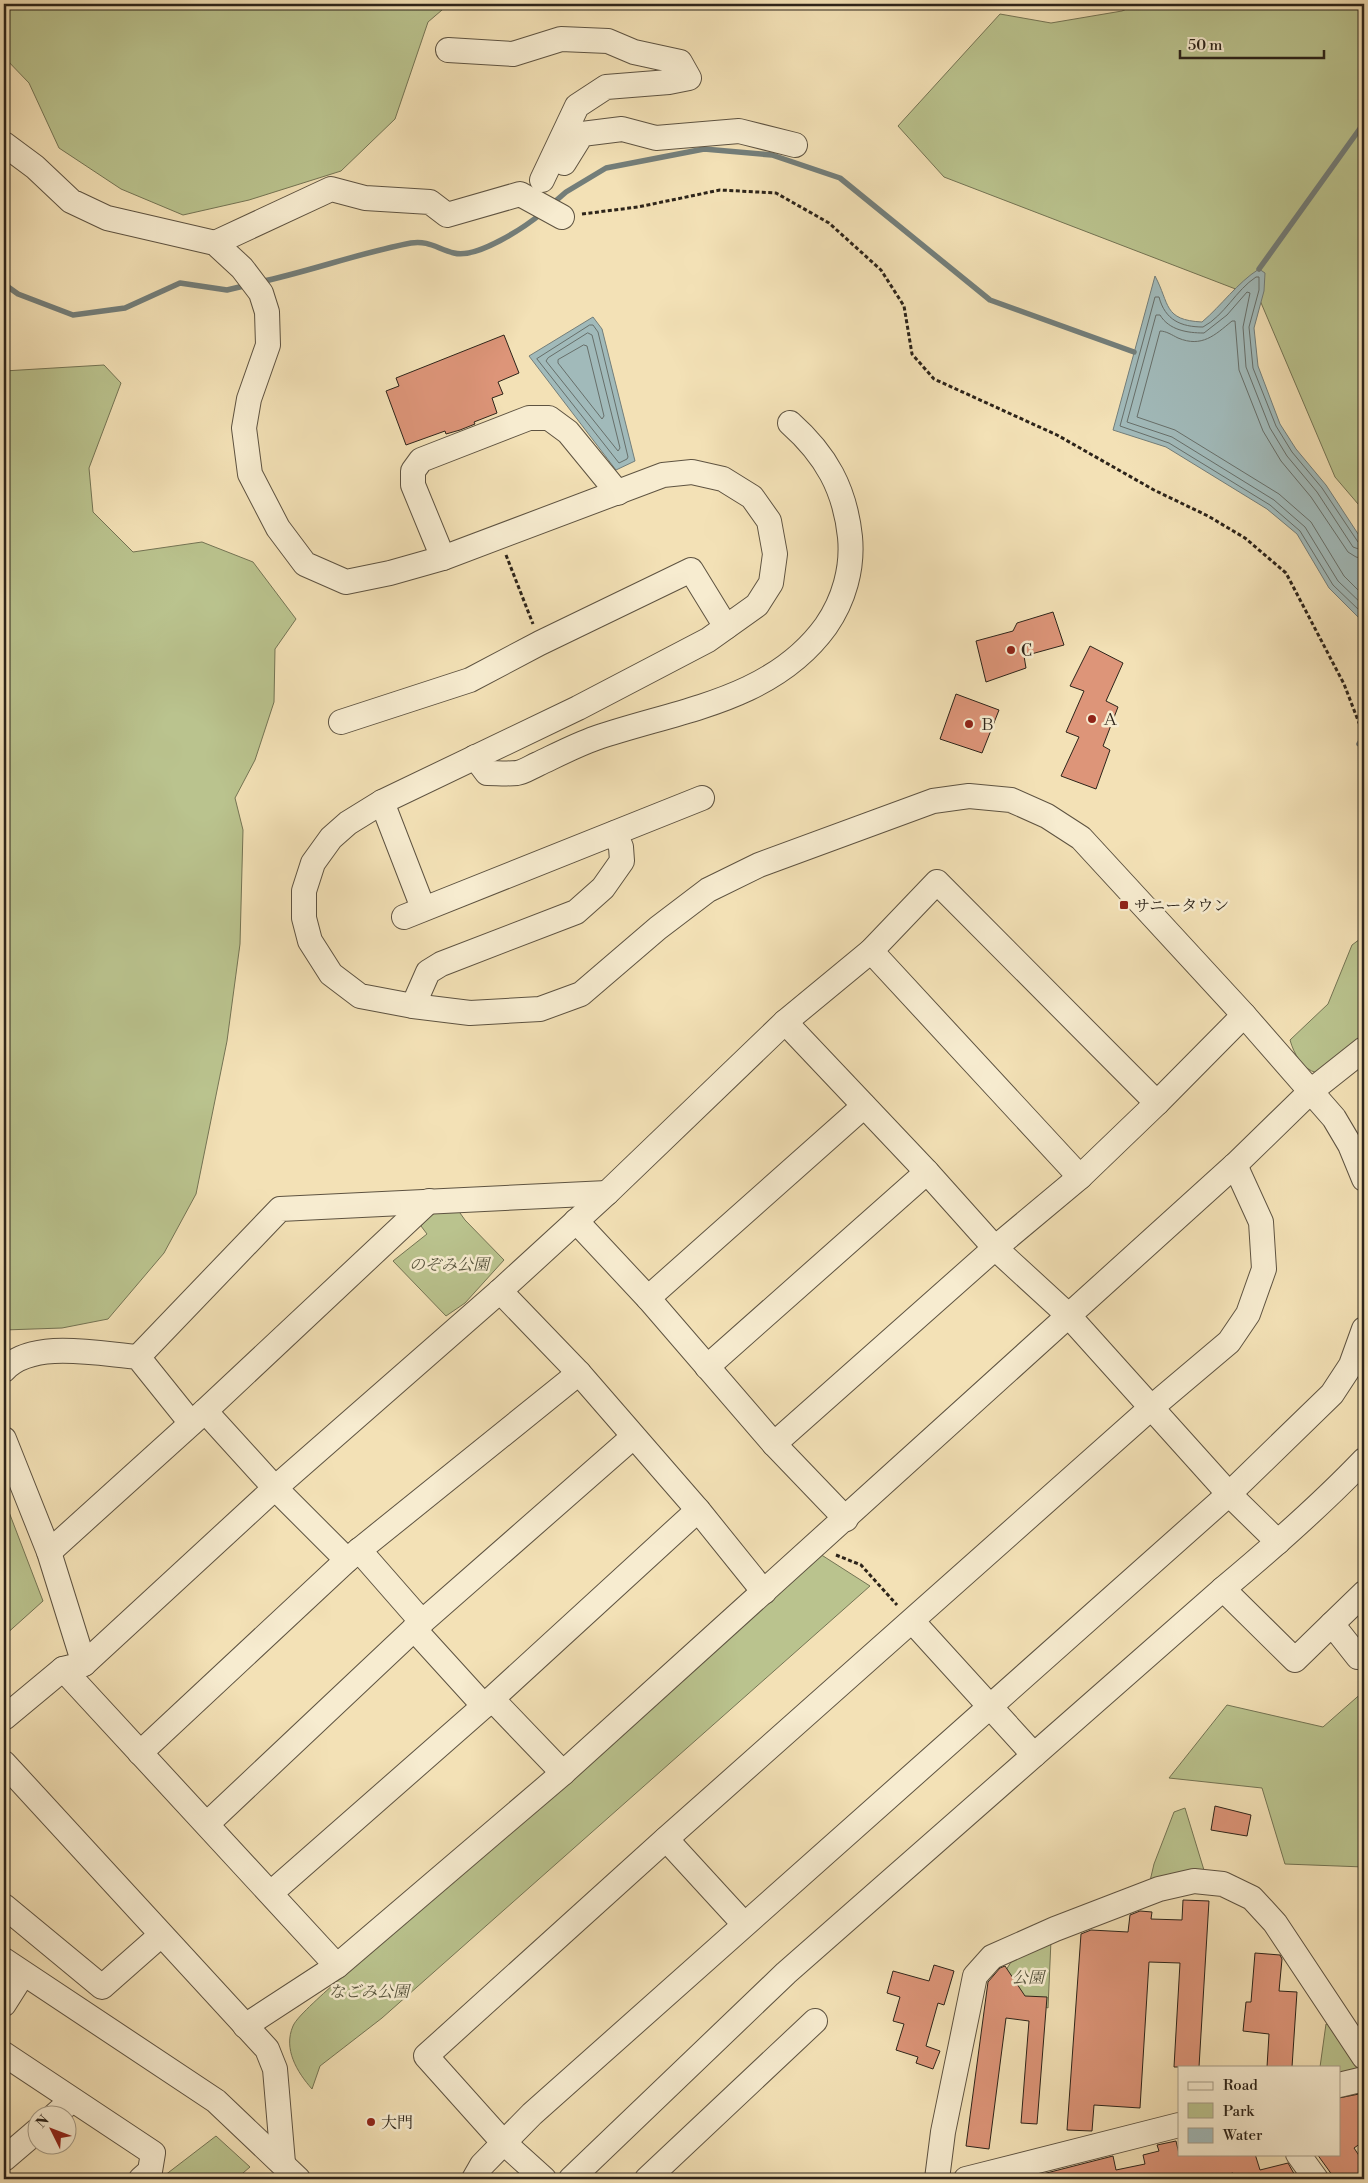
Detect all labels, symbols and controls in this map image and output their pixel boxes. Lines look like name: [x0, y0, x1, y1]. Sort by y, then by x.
scale bar: [1180, 28, 1324, 60]
text: 50 m: [1188, 36, 1222, 55]
place label: C: [1021, 641, 1032, 661]
marker: C: [1005, 644, 1017, 656]
place label: Ａ: [1102, 710, 1118, 730]
marker: Ａ: [1086, 713, 1098, 725]
place label: Ｂ: [979, 715, 995, 735]
marker: Ｂ: [963, 718, 975, 730]
place label: サニータウン: [1134, 896, 1229, 916]
marker: サニータウン: [1118, 899, 1130, 911]
park label: のぞみ公園: [409, 1255, 492, 1275]
park label: 公園: [1012, 1968, 1047, 1988]
park label: なごみ公園: [329, 1982, 412, 2002]
legend: [1178, 2066, 1340, 2156]
text: Road: [1223, 2076, 1258, 2095]
text: Park: [1223, 2102, 1255, 2121]
north arrow: [28, 2106, 78, 2156]
text: N: [33, 2112, 53, 2132]
place label: 大門: [381, 2113, 413, 2133]
marker: 大門: [365, 2116, 377, 2128]
text: Water: [1222, 2126, 1263, 2145]

